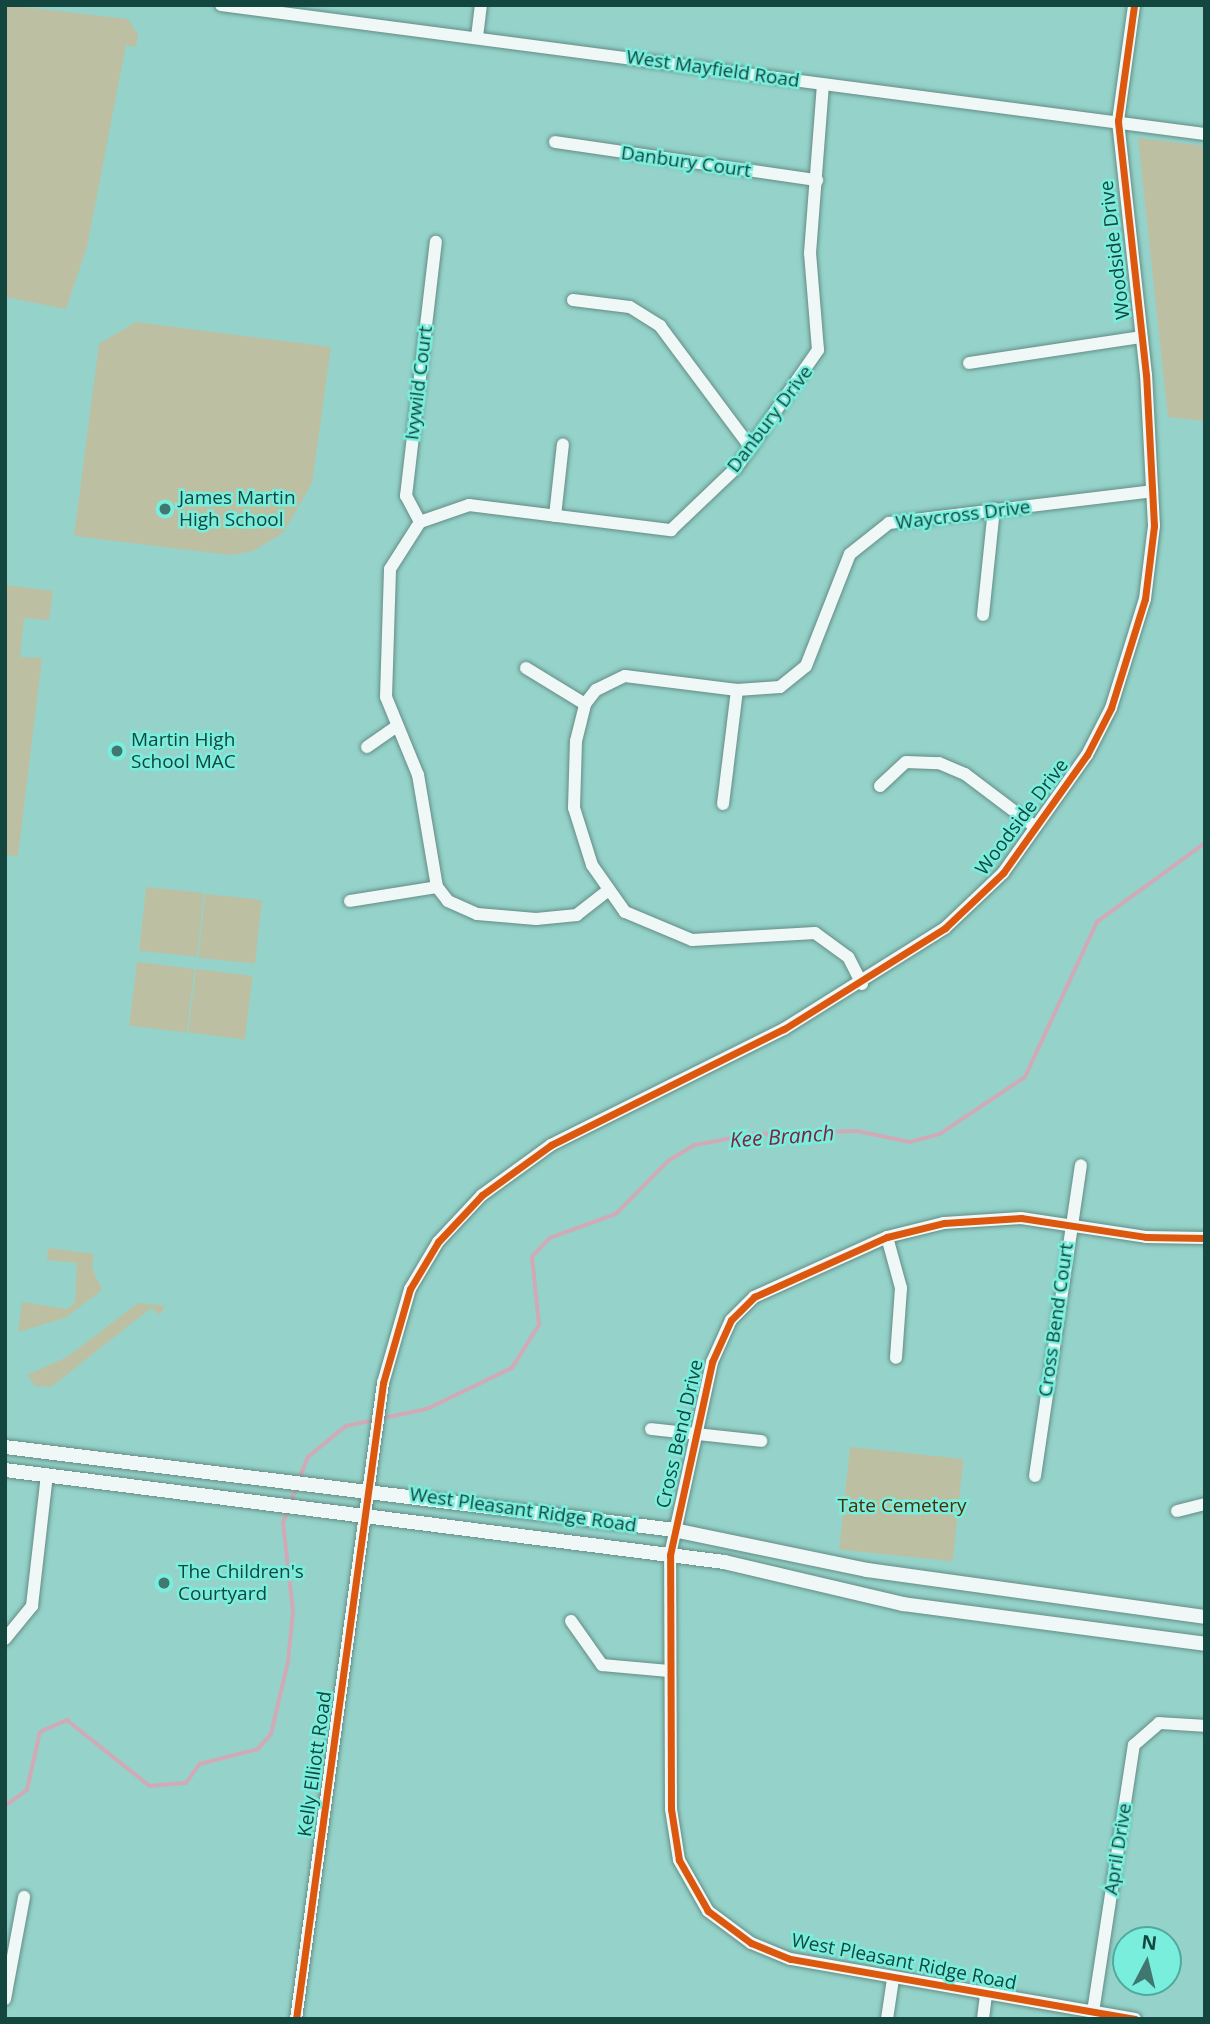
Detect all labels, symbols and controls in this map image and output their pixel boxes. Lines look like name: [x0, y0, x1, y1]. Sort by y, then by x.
street label: West Mayfield Road: [625, 46, 801, 92]
street label: Danbury Court: [620, 142, 752, 182]
street label: Woodside Drive: [1095, 179, 1135, 321]
street label: Ivywild Court: [401, 325, 437, 441]
street label: Danbury Drive: [722, 361, 818, 477]
place label: James Martin High School: [179, 487, 296, 531]
street label: Waycross Drive: [894, 495, 1032, 535]
marker: James Martin High School: [157, 501, 173, 517]
place label: Martin High School MAC: [131, 729, 236, 773]
marker: Martin High School MAC: [109, 743, 125, 759]
street label: Woodside Drive: [971, 754, 1073, 880]
water label: Kee Branch: [729, 1120, 835, 1152]
street label: Cross Bend Court: [1034, 1242, 1078, 1398]
street label: Cross Bend Drive: [652, 1357, 708, 1511]
street label: West Pleasant Ridge Road: [408, 1483, 638, 1537]
park label: Tate Cemetery: [837, 1495, 967, 1517]
place label: The Children's Courtyard: [178, 1561, 304, 1605]
marker: The Children's Courtyard: [156, 1575, 172, 1591]
street label: Kelly Elliott Road: [294, 1690, 336, 1838]
street label: April Drive: [1100, 1802, 1136, 1896]
north arrow: [1112, 1926, 1182, 1996]
text: N: [1140, 1928, 1159, 1956]
street label: West Pleasant Ridge Road: [790, 1929, 1018, 1995]

